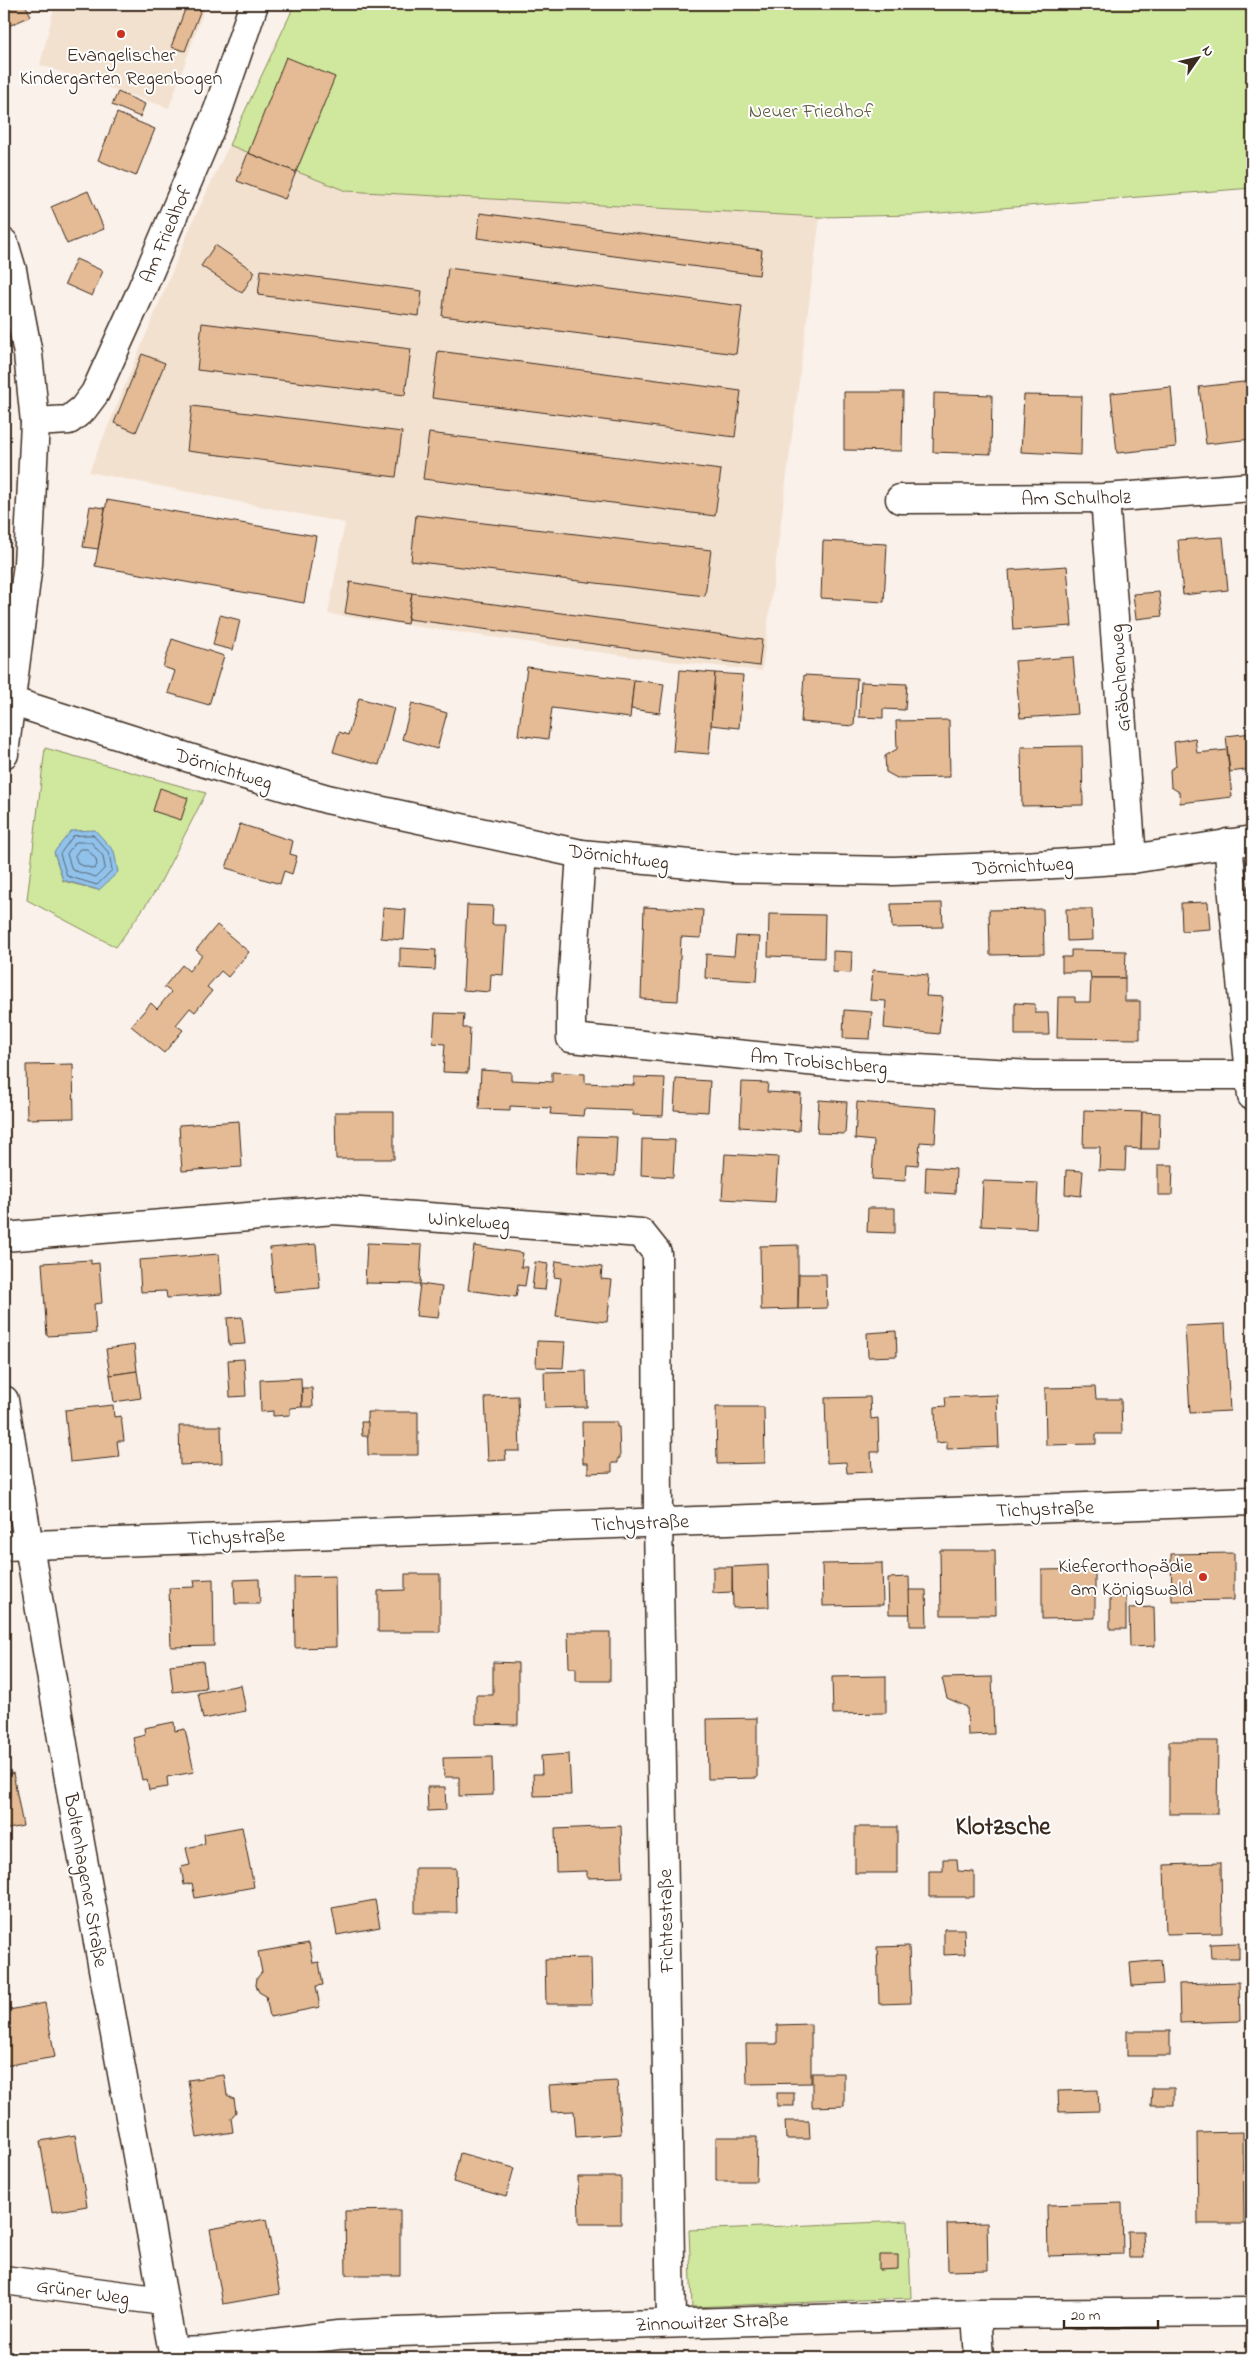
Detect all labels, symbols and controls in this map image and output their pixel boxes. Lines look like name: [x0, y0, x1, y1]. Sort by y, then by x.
marker: Evangelischer Kindergarten Regenbogen: [115, 28, 127, 40]
north arrow: [1174, 32, 1224, 82]
place label: Evangelischer Kindergarten Regenbogen: [20, 42, 222, 95]
text: N: [1196, 42, 1219, 61]
park label: Neuer Friedhof: [749, 98, 874, 127]
street label: Am Friedhof: [134, 181, 201, 288]
street label: Am Schulholz: [1021, 484, 1132, 515]
street label: Gräbchenweg: [1103, 623, 1141, 733]
street label: Dörnichtweg: [170, 741, 276, 800]
street label: Dörnichtweg: [566, 838, 671, 880]
street label: Dörnichtweg: [971, 850, 1074, 886]
street label: Am Trobischberg: [749, 1043, 889, 1085]
street label: Winkelweg: [427, 1205, 511, 1241]
street label: Tichystraße: [996, 1494, 1095, 1527]
street label: Tichystraße: [591, 1508, 690, 1541]
street label: Tichystraße: [187, 1522, 286, 1555]
place label: Kieferorthopädie am Königswald: [1058, 1553, 1193, 1606]
marker: Kieferorthopädie am Königswald: [1197, 1571, 1209, 1583]
street label: Boltenhagener Straße: [54, 1790, 114, 1970]
district label: Klotzsche: [955, 1810, 1051, 1846]
street label: Fichtestraße: [652, 1869, 683, 1974]
street label: Grüner Weg: [34, 2273, 131, 2315]
scale bar: [1064, 2297, 1157, 2329]
text: 20 m: [1071, 2305, 1101, 2327]
street label: Zinnowitzer Straße: [635, 2306, 789, 2341]

